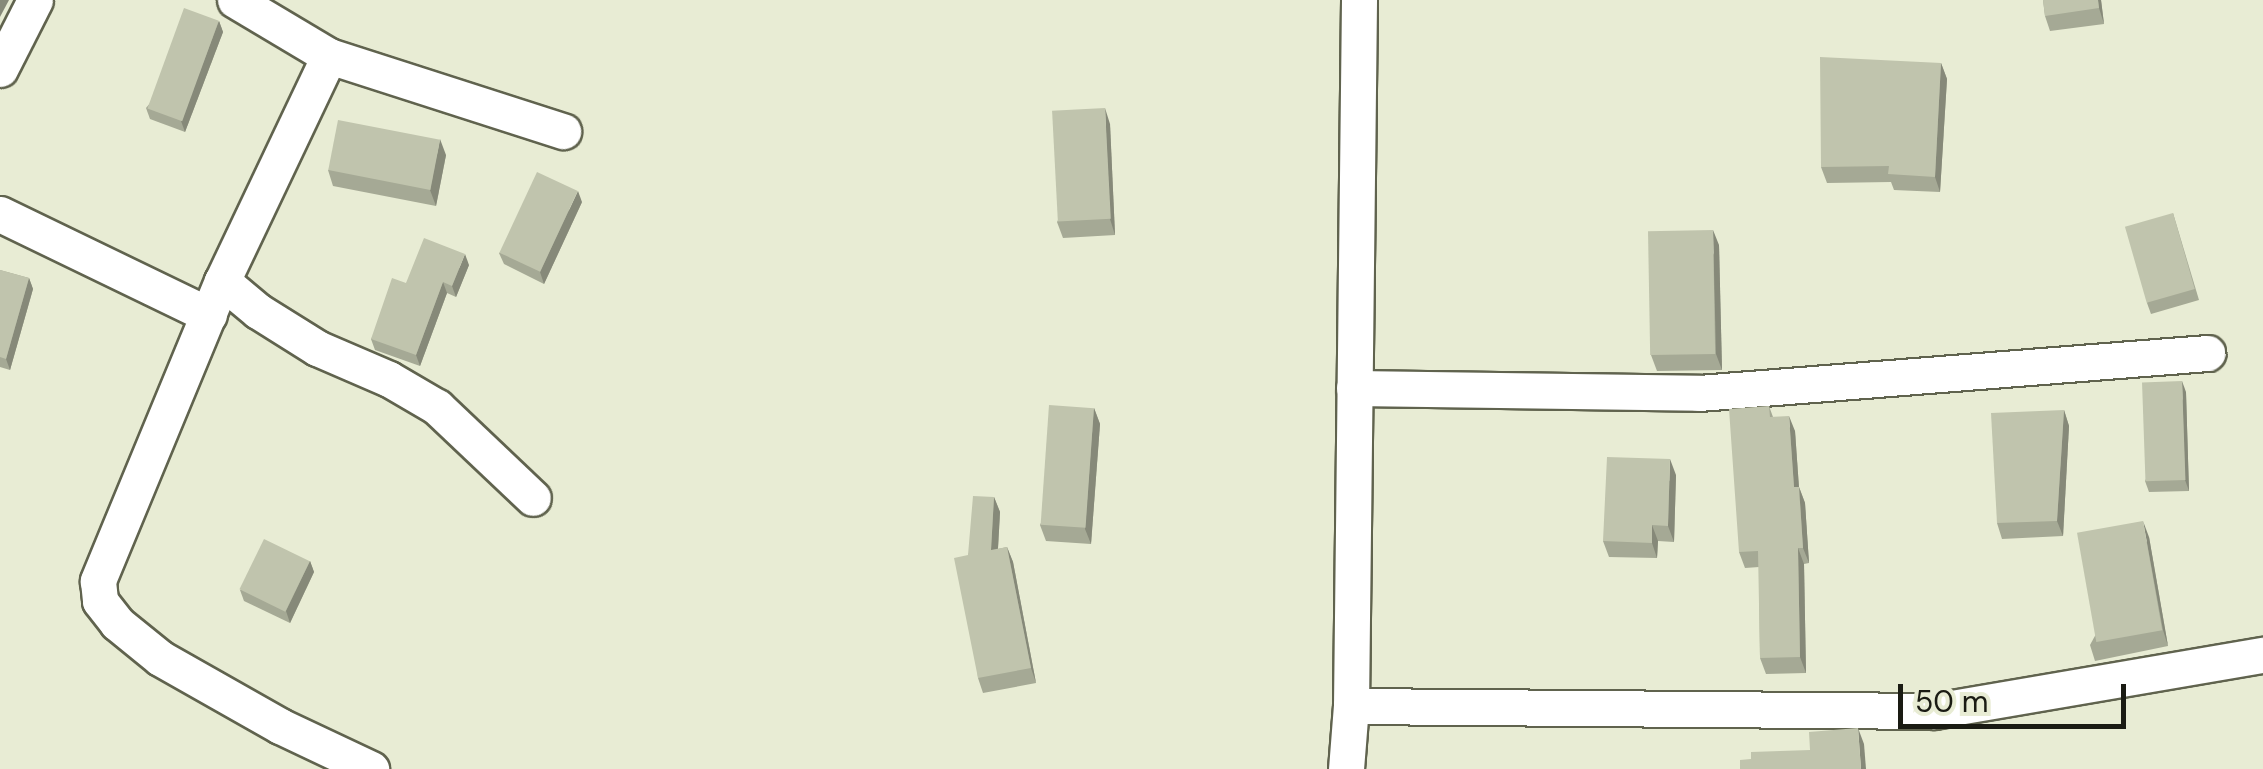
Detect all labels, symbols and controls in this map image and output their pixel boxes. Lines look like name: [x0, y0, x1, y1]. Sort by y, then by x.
scale bar: [1903, 664, 2130, 726]
text: 50 m: [1915, 682, 1989, 721]

